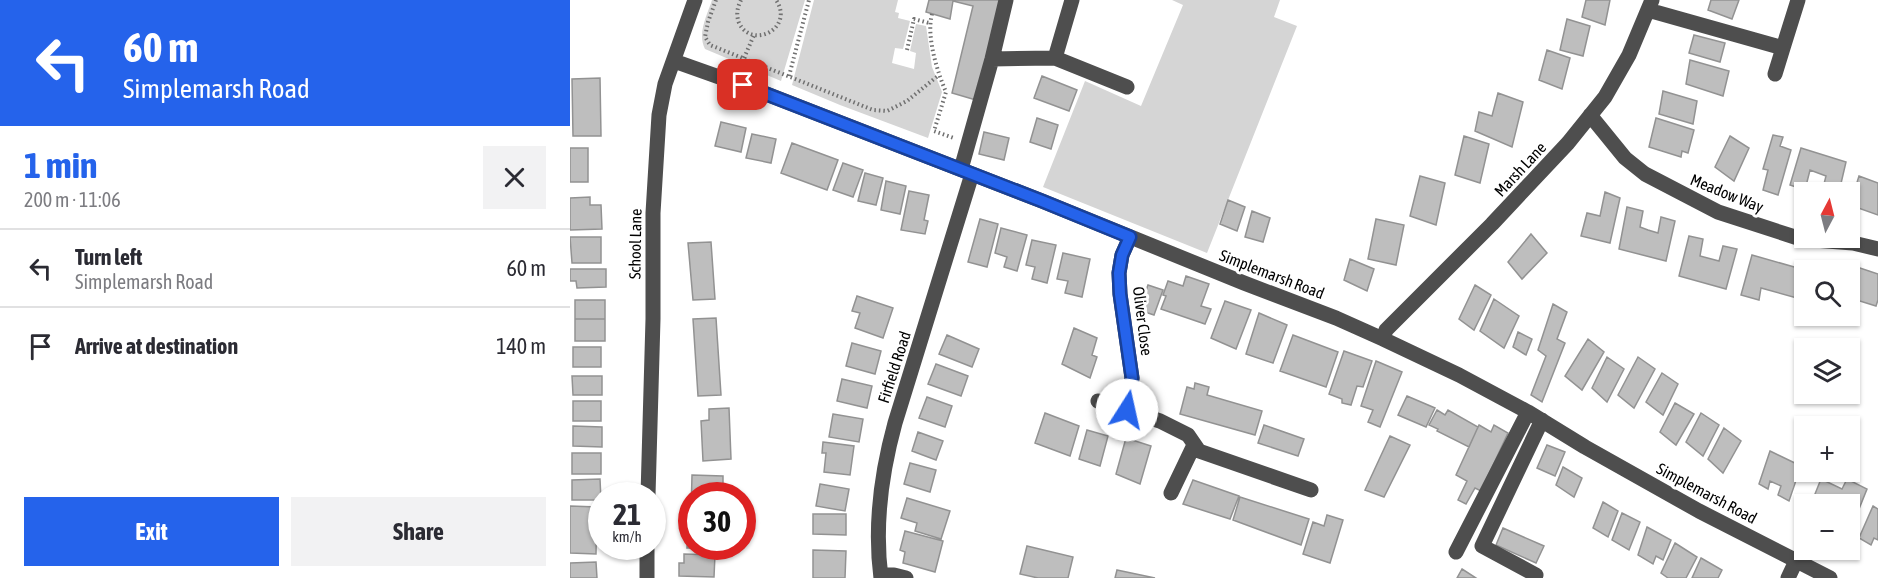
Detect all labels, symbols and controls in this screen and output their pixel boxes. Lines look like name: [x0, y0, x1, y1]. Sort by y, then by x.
text: 60 m: [123, 23, 198, 71]
icon: left: [24, 24, 102, 102]
pin: [717, 59, 768, 110]
icon: arrive: [726, 68, 759, 101]
text: Simplemarsh Road: [123, 73, 310, 104]
street label: Marsh Lane: [1491, 138, 1549, 200]
text: 1 min: [24, 144, 98, 186]
button: close: [483, 146, 546, 209]
street label: Meadow Way: [1687, 170, 1767, 217]
north arrow: [1794, 182, 1860, 248]
map controls: [1794, 182, 1860, 560]
text: 200 m · 11:06: [24, 188, 121, 211]
street label: School Lane: [625, 209, 645, 279]
text: Turn left: [75, 244, 142, 270]
street label: Simplemarsh Road: [1217, 246, 1327, 303]
icon: left: [24, 252, 57, 285]
text: 60 m: [506, 255, 546, 281]
button: search: [1794, 260, 1860, 326]
text: Simplemarsh Road: [75, 270, 213, 293]
street label: Oliver Close: [1130, 285, 1156, 357]
street label: Firfield Road: [874, 329, 914, 405]
icon: arrive: [24, 330, 57, 363]
text: Arrive at destination: [75, 333, 238, 359]
text: 140 m: [496, 333, 546, 359]
button: layers: [1794, 338, 1860, 404]
position arrow: [1095, 378, 1159, 442]
button: +: [1794, 416, 1860, 482]
street label: Simplemarsh Road: [1653, 459, 1760, 528]
speed limit sign: 30: [678, 482, 756, 560]
button: −: [1794, 494, 1860, 560]
button: Exit: [24, 497, 279, 566]
button: Share: [291, 497, 546, 566]
text: 21: [613, 497, 641, 531]
text: km/h: [612, 528, 642, 545]

